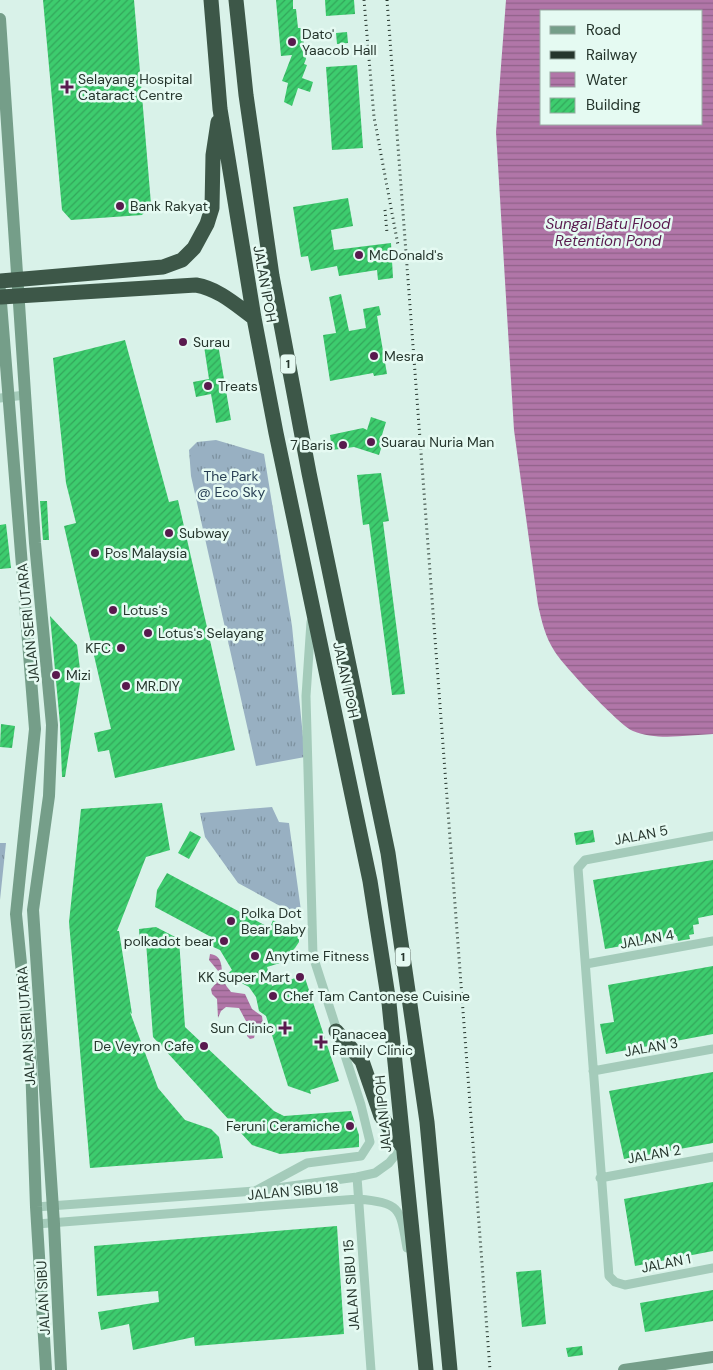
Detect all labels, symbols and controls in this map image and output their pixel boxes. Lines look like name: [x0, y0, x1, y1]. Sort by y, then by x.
legend: [540, 10, 703, 125]
text: Road: [586, 20, 621, 40]
place label: Dato' Yaacob Hall: [302, 25, 377, 59]
marker: Dato' Yaacob Hall: [286, 36, 298, 48]
text: Railway: [586, 45, 638, 65]
place label: Selayang Hospital Cataract Centre: [78, 70, 192, 104]
text: Water: [586, 70, 628, 90]
marker: Selayang Hospital Cataract Centre: [60, 80, 74, 94]
text: Building: [586, 95, 641, 115]
place label: Bank Rakyat: [130, 197, 208, 215]
marker: Bank Rakyat: [114, 200, 126, 212]
water label: Sungai Batu Flood Retention Pond: [546, 214, 671, 251]
street label: JALAN IPOH: [249, 244, 281, 324]
place label: McDonald's: [369, 246, 444, 264]
marker: McDonald's: [353, 249, 365, 261]
place label: Surau: [193, 333, 230, 351]
marker: Surau: [177, 336, 189, 348]
place label: Mesra: [384, 347, 424, 365]
marker: Mesra: [368, 350, 380, 362]
road number: 1: [280, 354, 296, 374]
place label: Treats: [218, 377, 258, 395]
marker: Treats: [202, 380, 214, 392]
place label: Suarau Nuria Man: [381, 433, 494, 451]
place label: 7 Baris: [290, 436, 333, 454]
marker: Suarau Nuria Man: [365, 436, 377, 448]
marker: 7 Baris: [337, 439, 349, 451]
park label: The Park @ Eco Sky: [197, 467, 266, 501]
place label: Subway: [179, 524, 229, 542]
marker: Subway: [163, 527, 175, 539]
place label: Pos Malaysia: [105, 544, 187, 562]
marker: Pos Malaysia: [89, 547, 101, 559]
street label: JALAN SERI UTARA: [13, 562, 43, 684]
place label: Lotus's: [123, 601, 168, 619]
marker: Lotus's: [107, 604, 119, 616]
place label: Lotus's Selayang: [158, 624, 264, 642]
marker: Lotus's Selayang: [142, 627, 154, 639]
place label: KFC: [85, 639, 111, 657]
street label: JALAN IPOH: [329, 640, 363, 720]
marker: KFC: [115, 642, 127, 654]
place label: Mizi: [66, 666, 91, 684]
marker: Mizi: [50, 669, 62, 681]
place label: MR.DIY: [136, 677, 180, 695]
marker: MR.DIY: [120, 680, 132, 692]
street label: JALAN 5: [613, 821, 669, 849]
place label: Polka Dot Bear Baby: [241, 904, 306, 938]
marker: Polka Dot Bear Baby: [225, 915, 237, 927]
street label: JALAN 4: [619, 925, 676, 953]
place label: polkadot bear: [124, 932, 214, 950]
marker: polkadot bear: [218, 935, 230, 947]
place label: Anytime Fitness: [265, 947, 369, 965]
road number: 1: [396, 948, 410, 966]
marker: Anytime Fitness: [249, 950, 261, 962]
street label: JALAN SERI UTARA: [13, 965, 39, 1087]
place label: KK Super Mart: [198, 968, 290, 986]
marker: KK Super Mart: [294, 971, 306, 983]
place label: Chef Tam Cantonese Cuisine: [283, 987, 470, 1005]
marker: Chef Tam Cantonese Cuisine: [267, 990, 279, 1002]
place label: Sun Clinic: [210, 1019, 274, 1037]
marker: Sun Clinic: [278, 1021, 292, 1035]
place label: Panacea Family Clinic: [332, 1025, 413, 1059]
street label: JALAN 3: [623, 1033, 679, 1061]
marker: Panacea Family Clinic: [314, 1035, 328, 1049]
place label: De Veyron Cafe: [94, 1037, 194, 1055]
marker: De Veyron Cafe: [198, 1040, 210, 1052]
street label: JALAN IPOH: [371, 1074, 395, 1154]
place label: Feruni Ceramiche: [226, 1117, 340, 1135]
marker: Feruni Ceramiche: [344, 1120, 356, 1132]
street label: JALAN 2: [626, 1140, 682, 1168]
street label: JALAN SIBU 18: [247, 1178, 339, 1204]
street label: JALAN SIBU 15: [339, 1239, 363, 1331]
street label: JALAN 1: [640, 1249, 692, 1277]
street label: JALAN SIBU: [32, 1260, 54, 1336]

